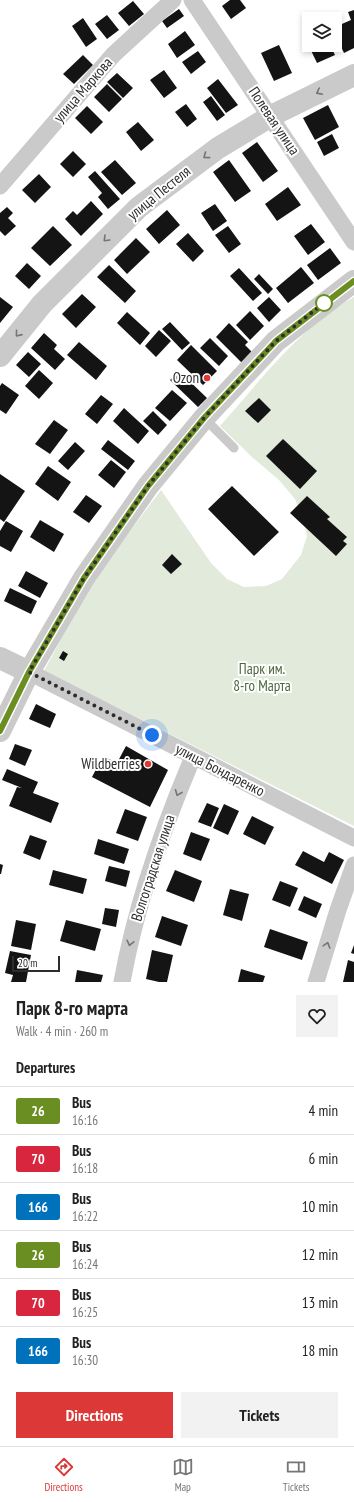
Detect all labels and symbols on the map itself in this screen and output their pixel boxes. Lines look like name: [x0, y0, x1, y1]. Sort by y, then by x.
street label: улица Маркова: [49, 53, 116, 126]
street label: Полевая улица: [245, 83, 304, 159]
one-way arrow: [316, 87, 323, 95]
one-way arrow: [204, 152, 211, 159]
street label: улица Пестеля: [123, 161, 194, 224]
one-way arrow: [104, 234, 111, 242]
unlabelled marker: [315, 294, 333, 312]
one-way arrow: [16, 330, 23, 337]
place label: Ozon: [173, 368, 199, 387]
marker: Ozon: [202, 373, 212, 383]
park label: Парк им. 8-го Марта: [233, 659, 291, 695]
your location: [142, 725, 162, 745]
street label: улица Бондаренко: [172, 739, 268, 800]
place label: Wildberries: [81, 754, 140, 773]
marker: Wildberries: [143, 759, 153, 769]
one-way arrow: [175, 788, 183, 796]
street label: Волгоградская улица: [126, 812, 179, 923]
one-way arrow: [127, 940, 135, 946]
one-way arrow: [322, 941, 331, 948]
scale bar: [12, 954, 60, 973]

